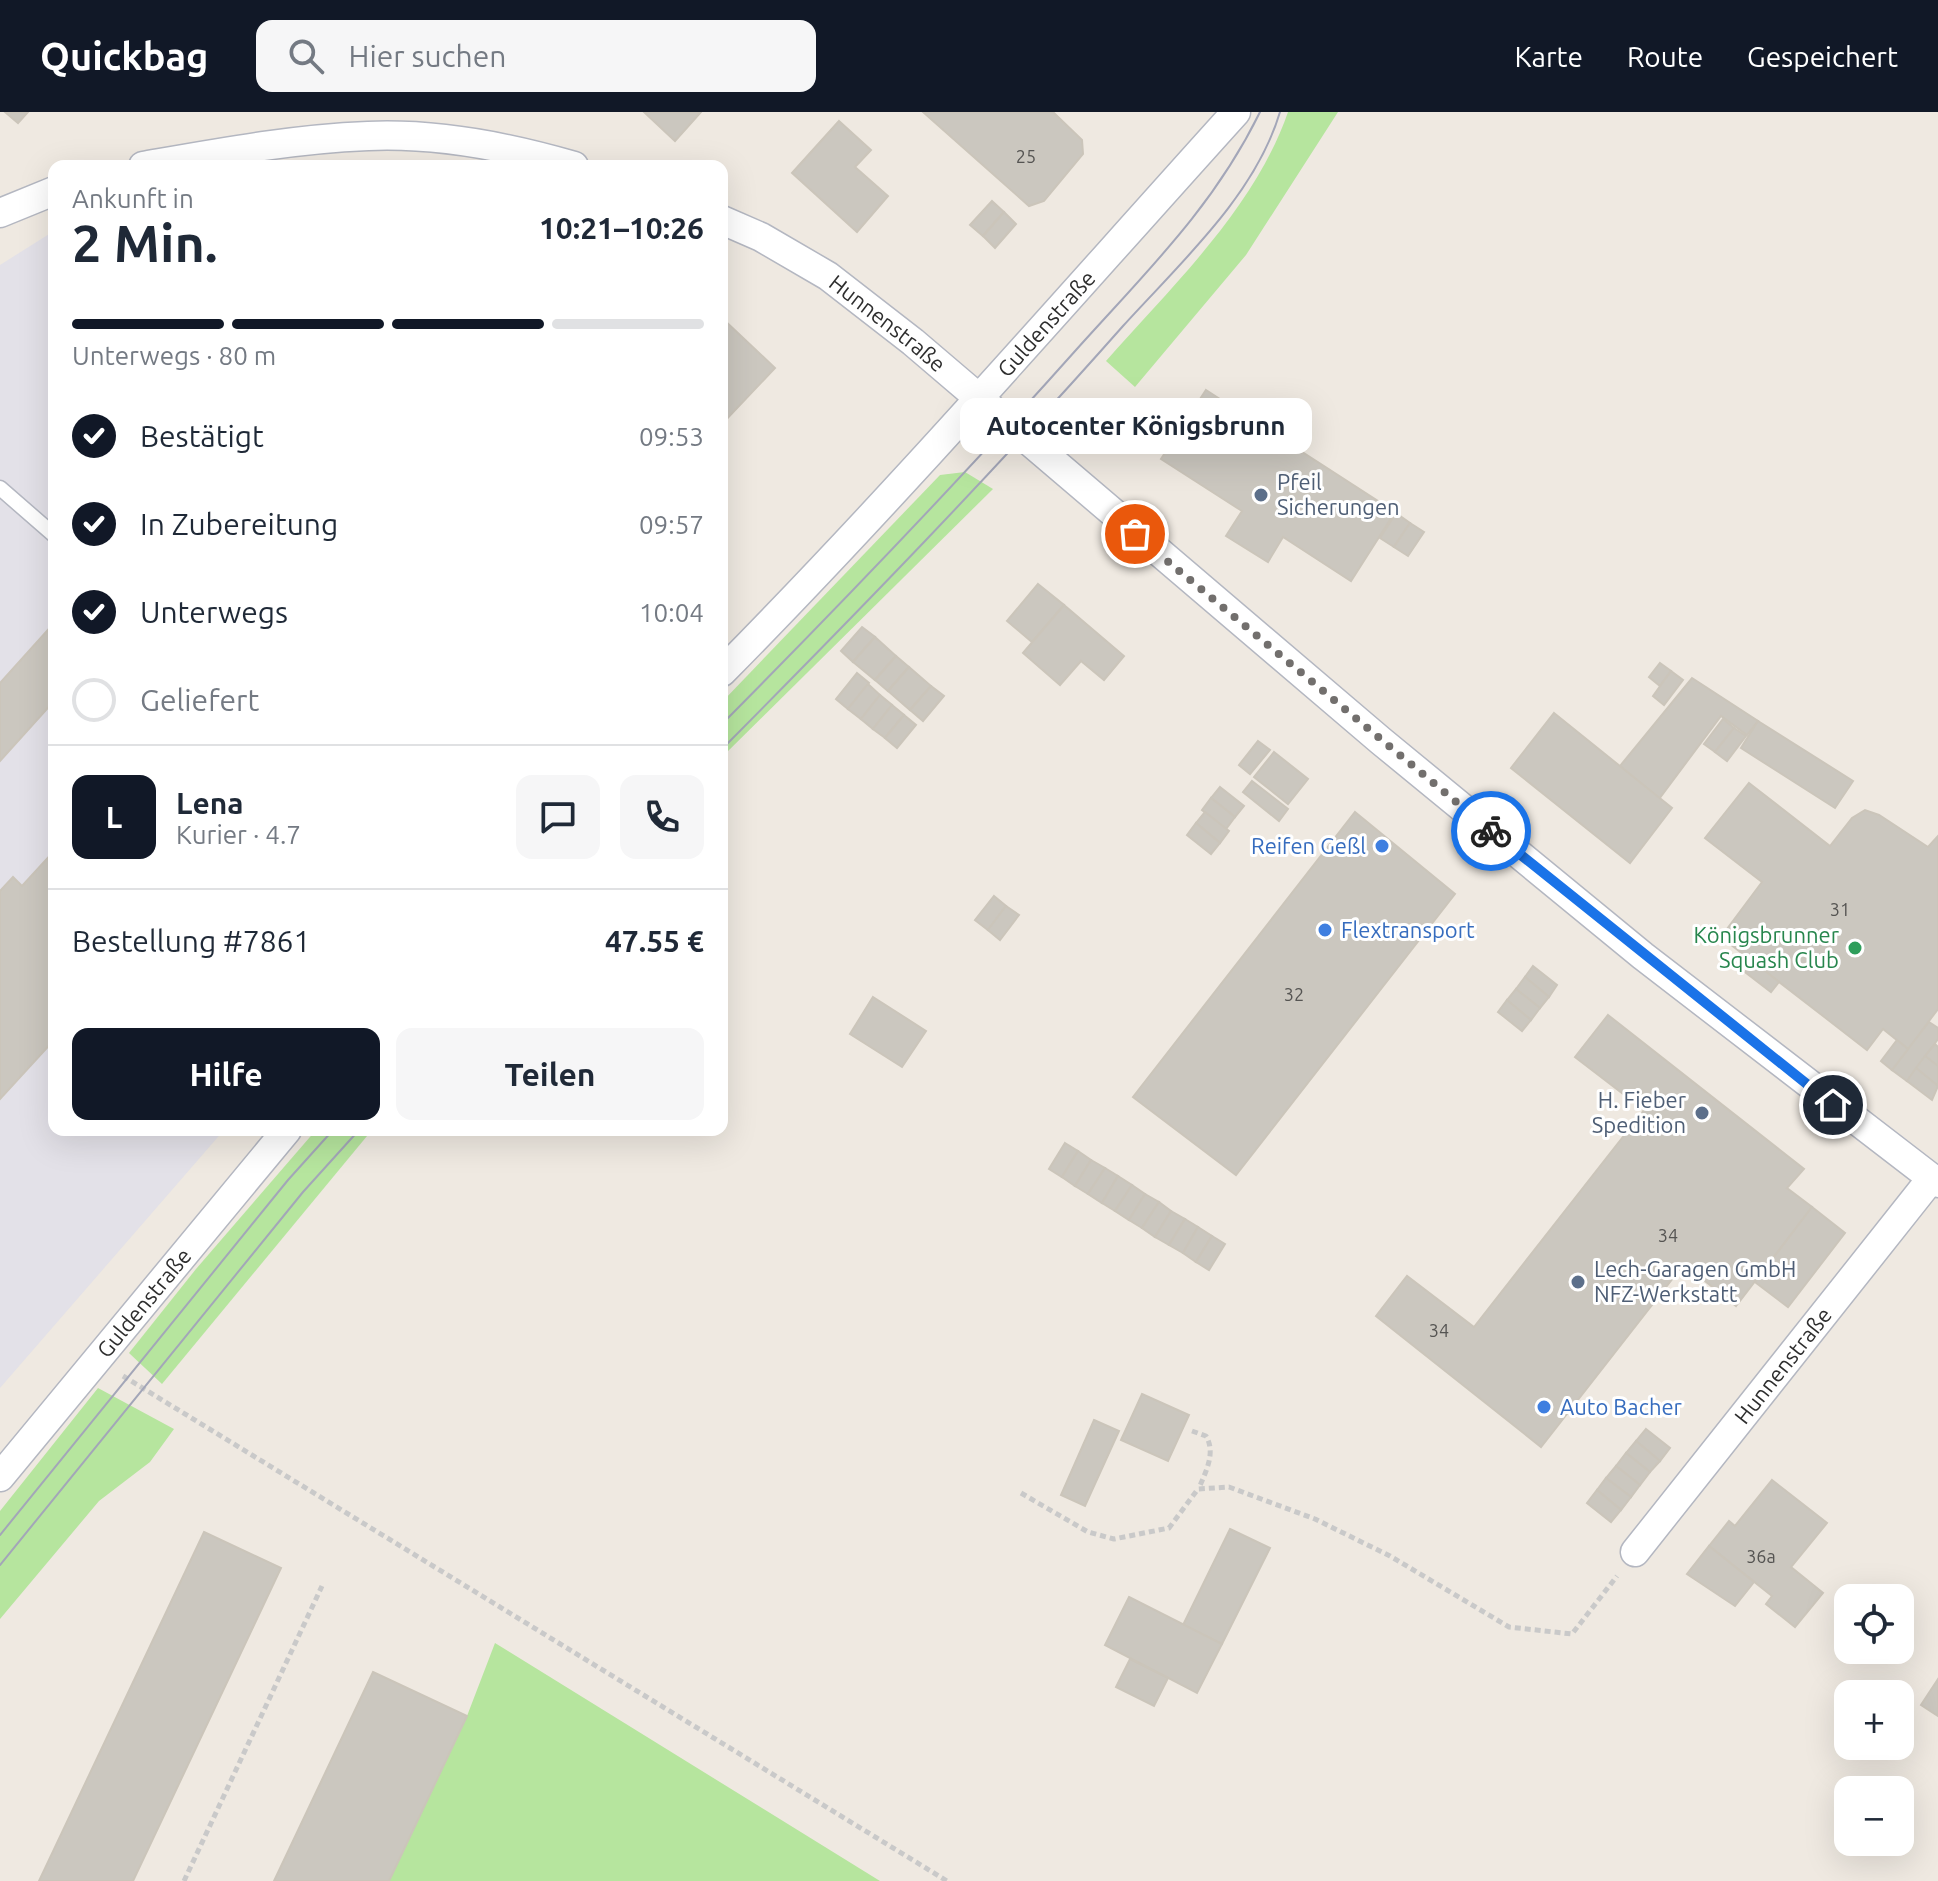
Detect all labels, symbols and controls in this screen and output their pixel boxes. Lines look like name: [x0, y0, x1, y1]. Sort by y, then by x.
search box: [256, 20, 816, 92]
icon: search: [284, 34, 328, 78]
text: Quickbag: [40, 35, 208, 77]
text: Hier suchen: [348, 39, 506, 73]
text: Karte: [1514, 41, 1583, 72]
text: Route: [1627, 41, 1703, 72]
text: Gespeichert: [1747, 41, 1898, 72]
house number: 25: [1016, 146, 1036, 166]
text: Ankunft in: [72, 184, 194, 213]
text: 10:21–10:26: [539, 211, 704, 245]
text: 2 Min.: [72, 214, 218, 272]
street label: Guldenstraße: [992, 265, 1100, 381]
street label: Hunnenstraße: [825, 269, 951, 376]
text: Unterwegs · 80 m: [72, 341, 276, 370]
callout: Autocenter Königsbrunn: [959, 398, 1311, 454]
text: Autocenter Königsbrunn: [986, 411, 1286, 440]
icon: check: [72, 414, 116, 458]
text: Bestätigt: [140, 419, 264, 453]
text: 09:53: [639, 422, 704, 451]
place label: Pfeil Sicherungen: [1277, 469, 1400, 519]
marker: Pfeil Sicherungen: [1252, 486, 1270, 504]
pin: [1101, 500, 1169, 568]
icon: check: [72, 502, 116, 546]
text: In Zubereitung: [140, 507, 338, 541]
text: 09:57: [639, 510, 704, 539]
icon: bag: [1113, 512, 1157, 556]
icon: check: [72, 590, 116, 634]
text: Unterwegs: [140, 595, 288, 629]
text: 10:04: [639, 598, 704, 627]
text: Geliefert: [140, 683, 259, 717]
button: chat: [516, 775, 600, 859]
button: phone: [620, 775, 704, 859]
text: Lena: [176, 786, 244, 820]
courier: [1451, 791, 1531, 871]
text: L: [106, 800, 122, 834]
icon: bike: [1469, 809, 1513, 853]
text: Kurier · 4.7: [176, 820, 301, 849]
place label: Reifen Geßl: [1251, 833, 1366, 858]
marker: Reifen Geßl: [1373, 837, 1391, 855]
house number: 31: [1830, 899, 1850, 919]
place label: Flextransport: [1341, 917, 1475, 942]
marker: Flextransport: [1316, 921, 1334, 939]
place label: Königsbrunner Squash Club: [1694, 922, 1840, 972]
text: Bestellung #7861: [72, 924, 310, 958]
text: 47.55 €: [605, 924, 704, 958]
marker: Königsbrunner Squash Club: [1846, 939, 1864, 957]
house number: 32: [1284, 984, 1304, 1004]
button: Hilfe: [72, 1028, 380, 1120]
button: Teilen: [396, 1028, 704, 1120]
pin: [1799, 1071, 1867, 1139]
icon: home: [1811, 1083, 1855, 1127]
place label: H. Fieber Spedition: [1592, 1087, 1687, 1137]
marker: H. Fieber Spedition: [1693, 1104, 1711, 1122]
house number: 34: [1658, 1225, 1678, 1245]
street label: Guldenstraße: [91, 1243, 196, 1362]
place label: Lech-Garagen GmbH NFZ-Werkstatt: [1594, 1256, 1796, 1306]
marker: Lech-Garagen GmbH NFZ-Werkstatt: [1569, 1273, 1587, 1291]
street label: Hunnenstraße: [1729, 1302, 1836, 1428]
house number: 34: [1429, 1320, 1449, 1340]
place label: Auto Bacher: [1560, 1394, 1683, 1419]
marker: Auto Bacher: [1535, 1398, 1553, 1416]
house number: 36a: [1746, 1546, 1776, 1566]
map controls: [1834, 1584, 1914, 1856]
button: locate: [1834, 1584, 1914, 1664]
button: +: [1834, 1680, 1914, 1760]
button: −: [1834, 1776, 1914, 1856]

